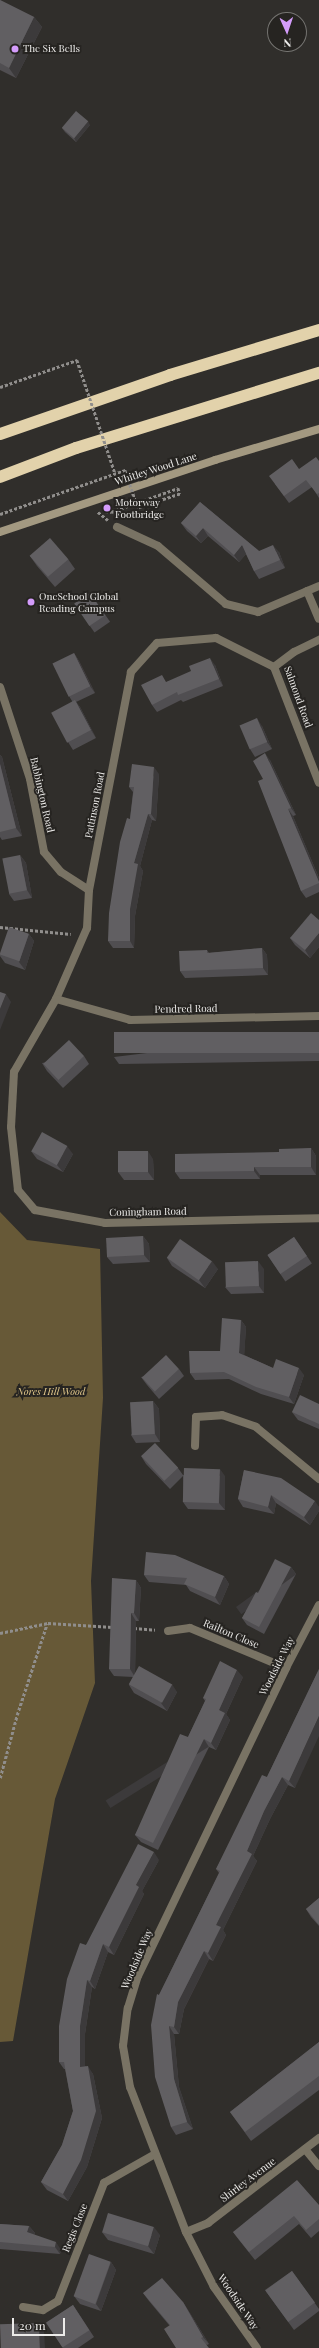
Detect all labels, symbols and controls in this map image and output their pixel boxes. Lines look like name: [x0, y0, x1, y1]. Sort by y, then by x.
north arrow: [267, 12, 307, 52]
text: N: [283, 36, 292, 51]
place label: The Six Bells: [23, 43, 80, 55]
marker: The Six Bells: [10, 44, 20, 54]
street label: Whitley Wood Lane: [113, 450, 199, 488]
place label: Motorway Footbridge: [115, 496, 164, 520]
marker: Motorway Footbridge: [102, 503, 112, 513]
place label: OneSchool Global Reading Campus: [39, 590, 118, 614]
marker: OneSchool Global Reading Campus: [26, 597, 36, 607]
street label: Salmond Road: [281, 665, 315, 729]
street label: Babbington Road: [28, 756, 56, 834]
street label: Pattinson Road: [83, 771, 107, 839]
street label: Pendred Road: [154, 1002, 218, 1016]
street label: Coningham Road: [109, 1205, 187, 1219]
park label: Nores Hill Wood: [16, 1386, 86, 1398]
street label: Railton Close: [201, 1617, 261, 1651]
street label: Woodside Way: [257, 1635, 297, 1697]
street label: Woodside Way: [119, 1927, 155, 1991]
street label: Shirley Avenue: [218, 2155, 278, 2205]
street label: Regis Close: [60, 2202, 90, 2254]
street label: Woodside Way: [215, 2272, 261, 2332]
scale bar: [14, 2310, 67, 2336]
text: 20 m: [19, 2317, 46, 2333]

